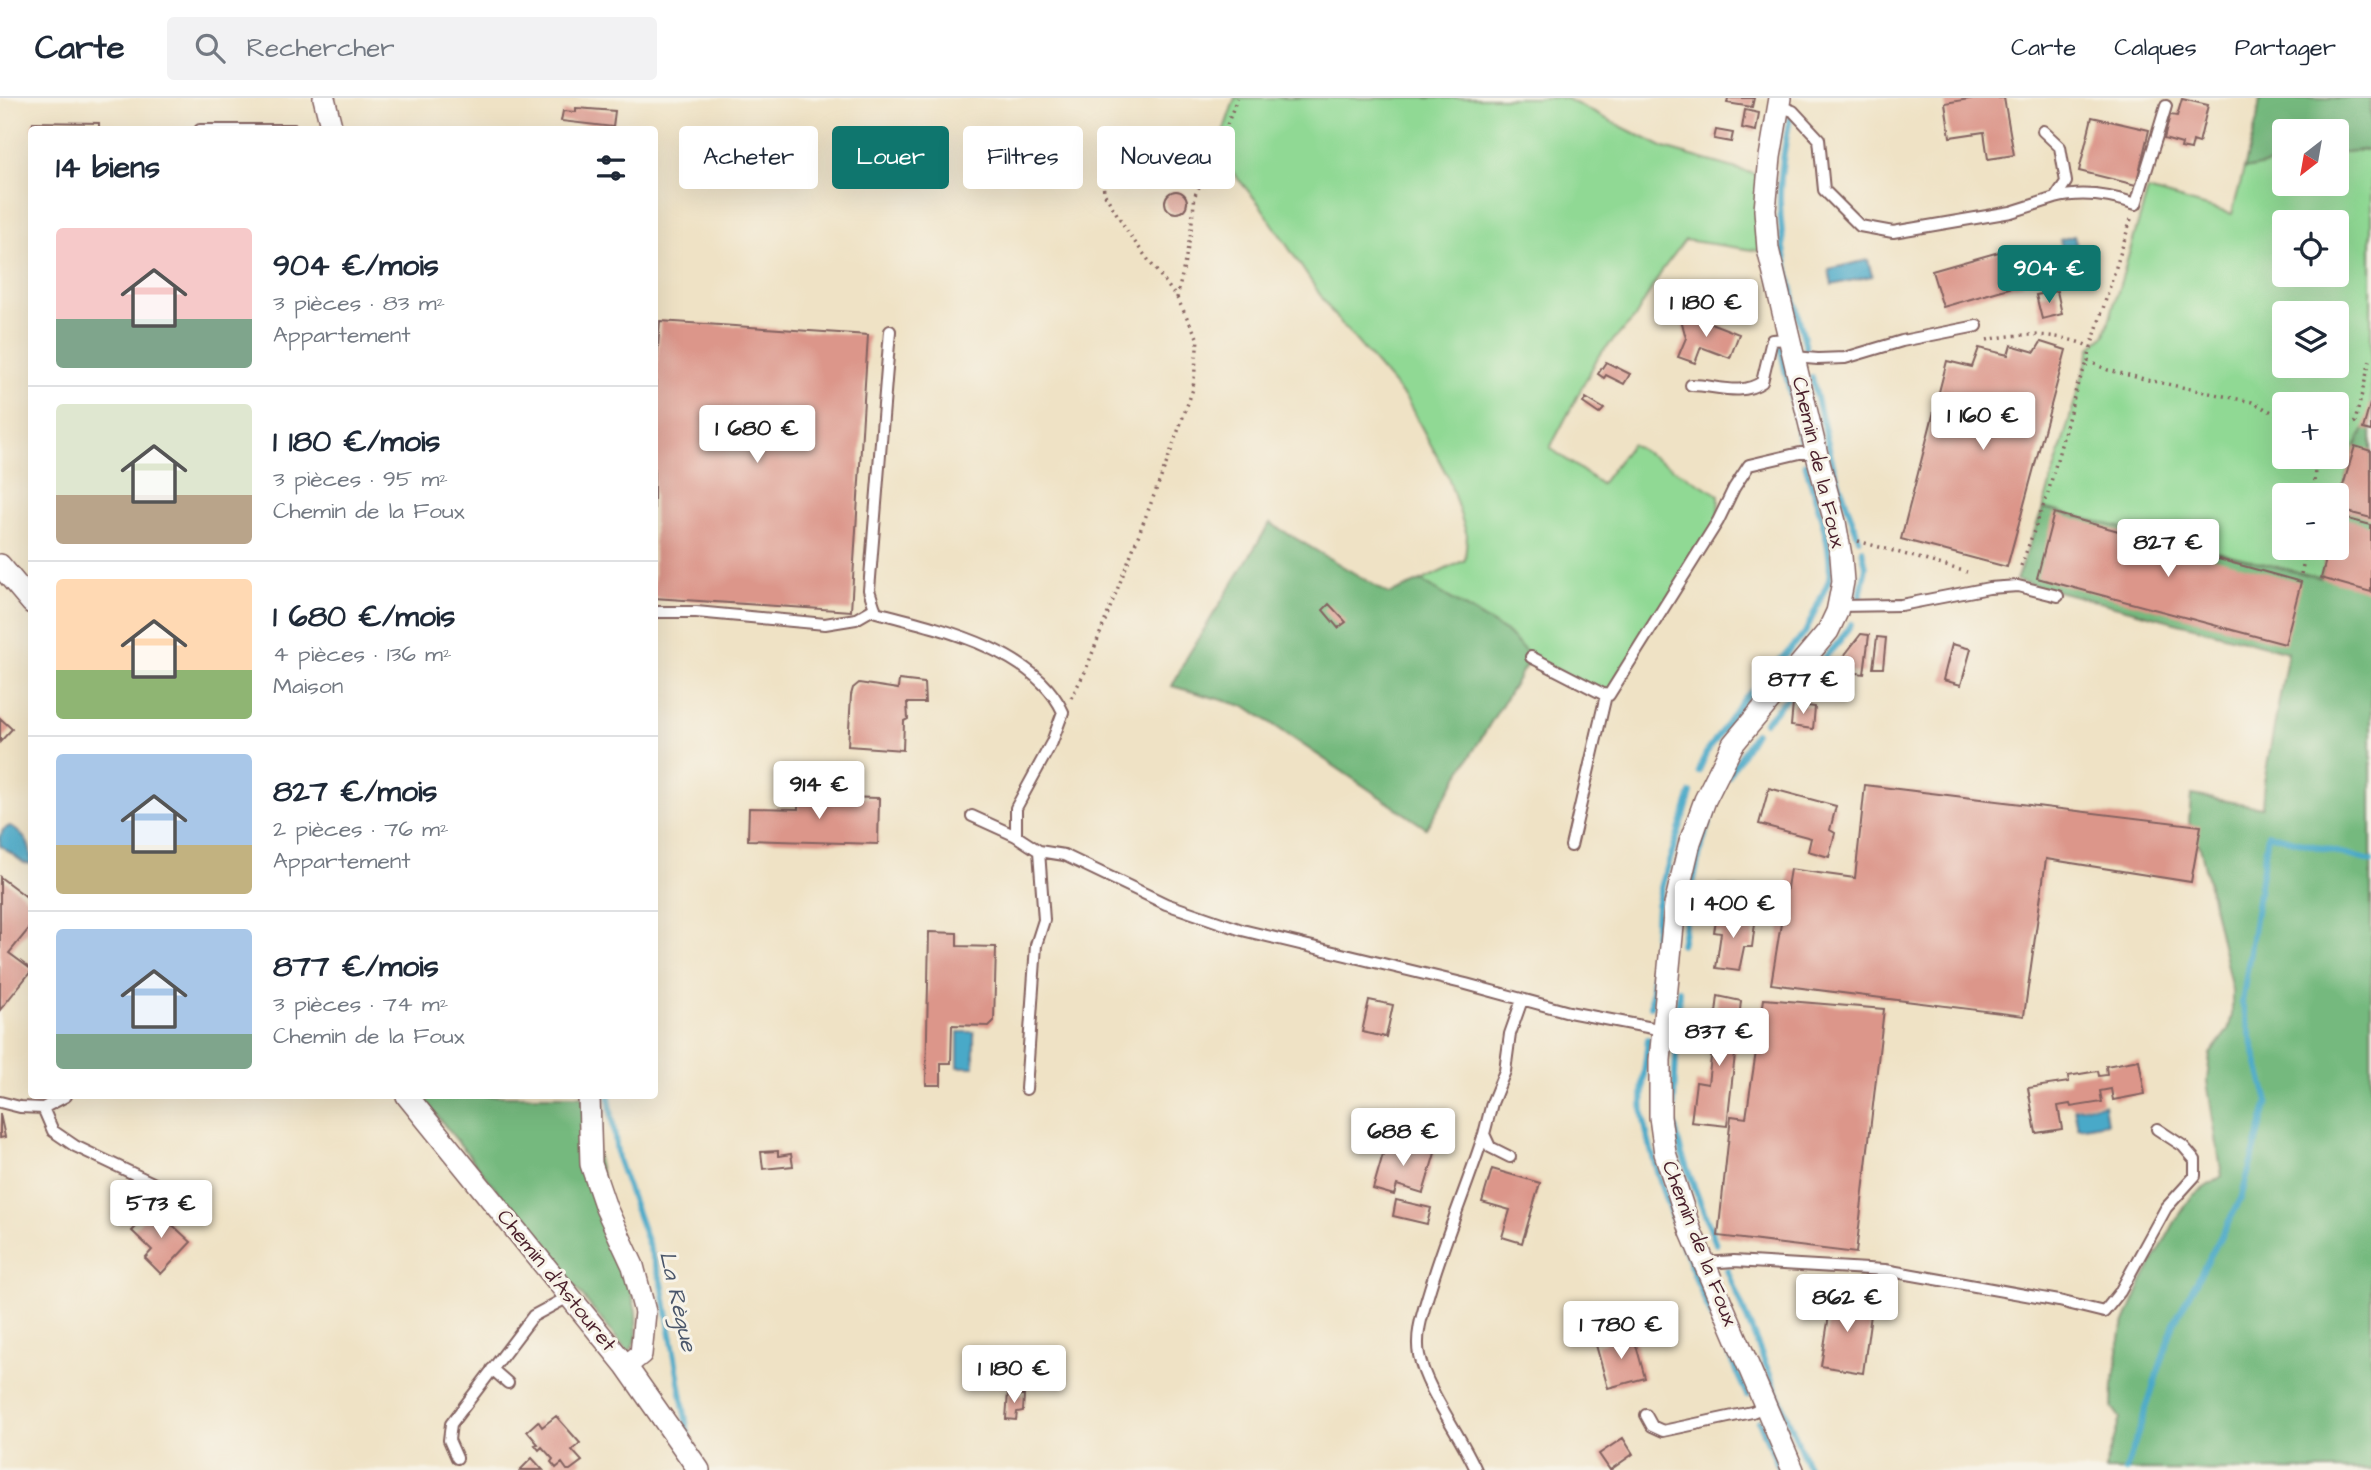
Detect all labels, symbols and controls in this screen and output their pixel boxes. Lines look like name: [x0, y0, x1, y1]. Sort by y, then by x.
search box: [167, 17, 657, 80]
text: Carte: [35, 25, 125, 71]
icon: search: [191, 29, 229, 67]
text: Rechercher: [247, 30, 395, 66]
text: Carte: [2011, 31, 2076, 65]
text: Calques: [2114, 31, 2197, 65]
text: Partager: [2235, 31, 2336, 65]
north arrow: [2272, 119, 2348, 196]
map controls: [2272, 119, 2349, 560]
chip: Acheter: [679, 126, 818, 189]
chip: Louer: [832, 126, 949, 189]
chip: Filtres: [963, 126, 1083, 189]
chip: Nouveau: [1097, 126, 1235, 189]
text: 14 biens: [56, 147, 160, 189]
icon: filters: [592, 149, 630, 187]
button: locate: [2272, 210, 2349, 287]
text: 904 €/mois: [273, 245, 439, 287]
pin: 904 €: [2000, 246, 2098, 305]
text: 904 €: [2014, 252, 2084, 284]
icon: home: [112, 256, 196, 340]
pin: 1 180 €: [1641, 280, 1771, 339]
text: 1 180 €: [1670, 286, 1742, 318]
text: 3 pièces · 83 m²: [273, 287, 445, 319]
button: layers: [2272, 301, 2349, 378]
text: Appartement: [273, 319, 411, 351]
street label: Chemin de la Foux: [1785, 374, 1852, 551]
pin: 1 160 €: [1918, 392, 2048, 452]
button: +: [2272, 392, 2349, 469]
text: 1 160 €: [1947, 399, 2019, 431]
pin: 1 680 €: [692, 406, 822, 465]
text: 1 680 €: [715, 412, 799, 444]
text: 1 180 €/mois: [273, 421, 440, 463]
icon: home: [112, 432, 196, 516]
text: 3 pièces · 95 m²: [273, 463, 448, 495]
button: −: [2272, 483, 2349, 560]
text: Chemin de la Foux: [273, 495, 465, 527]
pin: 827 €: [2119, 519, 2217, 579]
text: 827 €: [2133, 526, 2203, 558]
text: 1 680 €/mois: [273, 596, 455, 638]
icon: home: [112, 607, 196, 691]
text: 4 pièces · 136 m²: [273, 638, 452, 670]
pin: 877 €: [1754, 656, 1852, 716]
text: 877 €: [1768, 663, 1838, 695]
text: Maison: [273, 670, 343, 702]
pin: 914 €: [770, 762, 868, 821]
text: 914 €: [789, 768, 849, 800]
text: 827 €/mois: [273, 771, 437, 813]
icon: home: [112, 782, 196, 866]
text: 2 pièces · 76 m²: [273, 813, 449, 845]
text: Appartement: [273, 845, 411, 877]
pin: 1 400 €: [1668, 880, 1798, 940]
text: 1 400 €: [1691, 887, 1775, 919]
text: 877 €/mois: [273, 946, 439, 988]
icon: home: [112, 957, 196, 1041]
text: 3 pièces · 74 m²: [273, 988, 448, 1020]
pin: 837 €: [1670, 1009, 1768, 1068]
text: 837 €: [1685, 1015, 1753, 1047]
text: Chemin de la Foux: [273, 1020, 465, 1052]
pin: 688 €: [1354, 1108, 1452, 1168]
text: 688 €: [1367, 1115, 1439, 1147]
street label: Chemin de la Foux: [1655, 1156, 1744, 1330]
pin: 573 €: [112, 1180, 210, 1240]
text: 573 €: [126, 1187, 196, 1219]
street label: Chemin d'Astouret: [490, 1203, 623, 1358]
water label: La Règue: [650, 1248, 705, 1356]
pin: 862 €: [1798, 1274, 1896, 1334]
text: 862 €: [1812, 1281, 1882, 1313]
pin: 1 780 €: [1556, 1302, 1686, 1361]
text: 1 780 €: [1579, 1308, 1663, 1340]
pin: 1 180 €: [949, 1346, 1079, 1405]
text: 1 180 €: [978, 1352, 1050, 1384]

